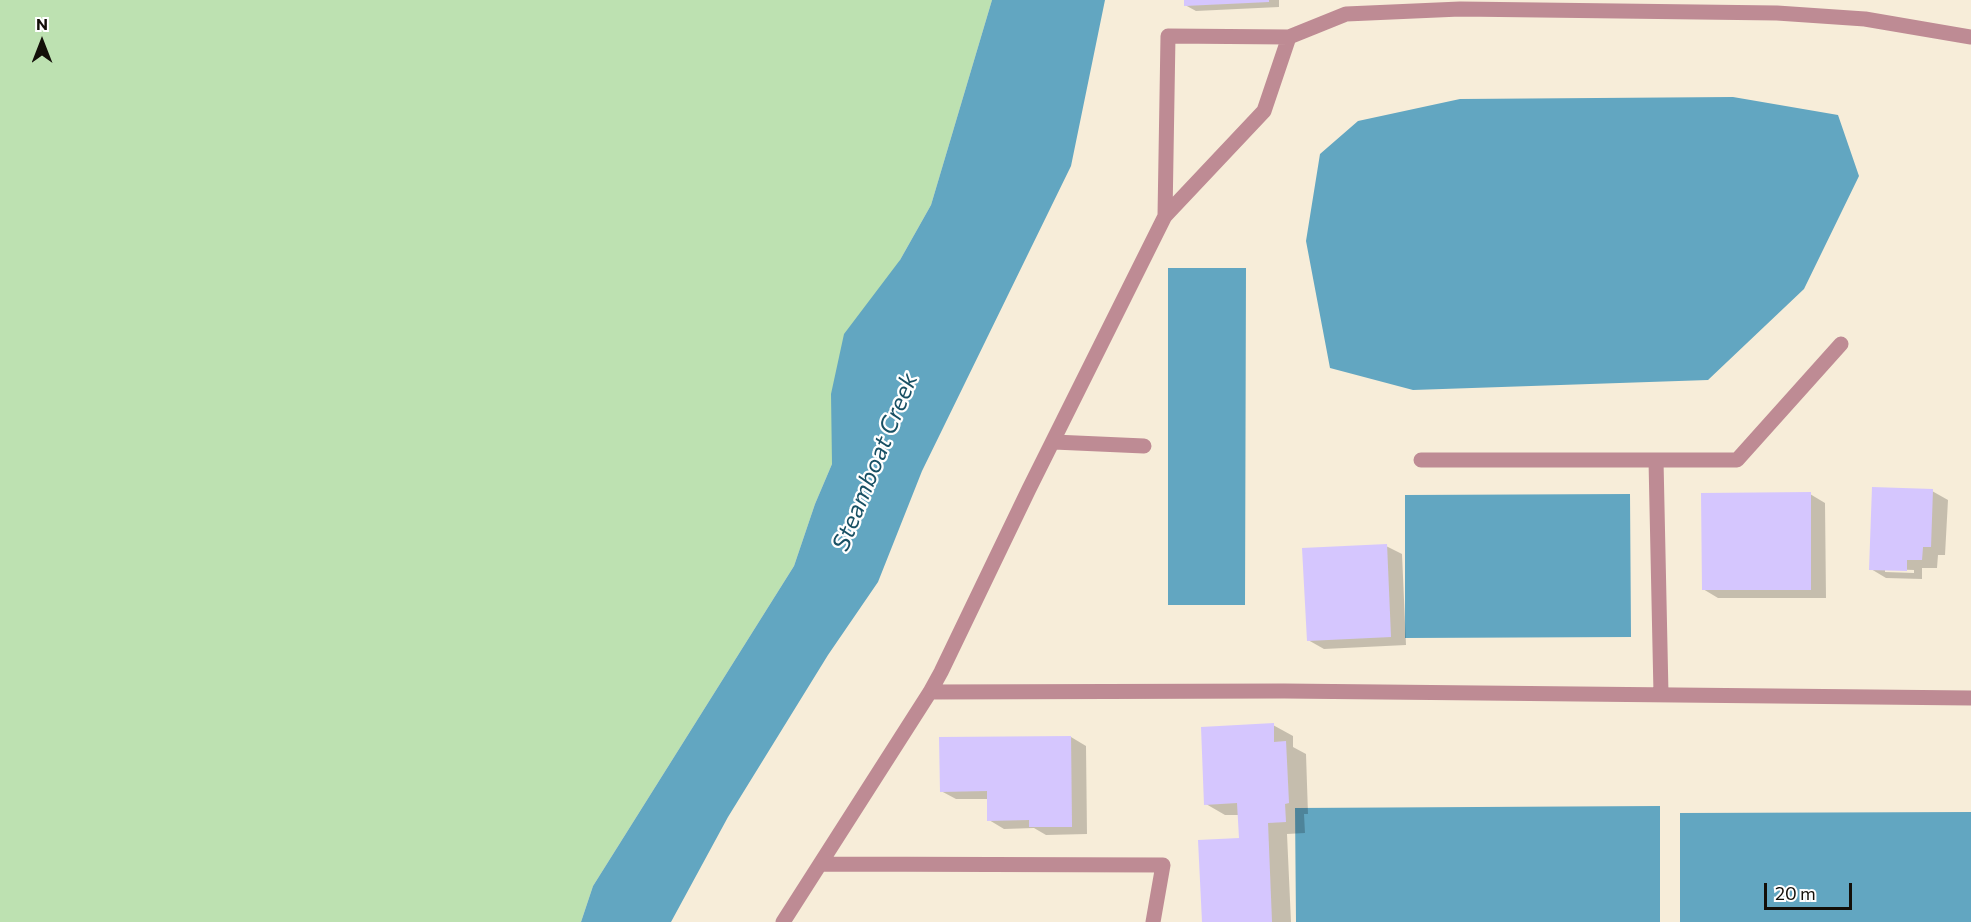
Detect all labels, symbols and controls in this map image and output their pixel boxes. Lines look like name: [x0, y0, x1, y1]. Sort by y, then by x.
north arrow: [12, 12, 72, 72]
text: N: [36, 14, 48, 33]
water label: Steamboat Creek: [826, 369, 924, 555]
scale bar: [1767, 871, 1856, 909]
text: 20 m: [1775, 882, 1816, 904]

